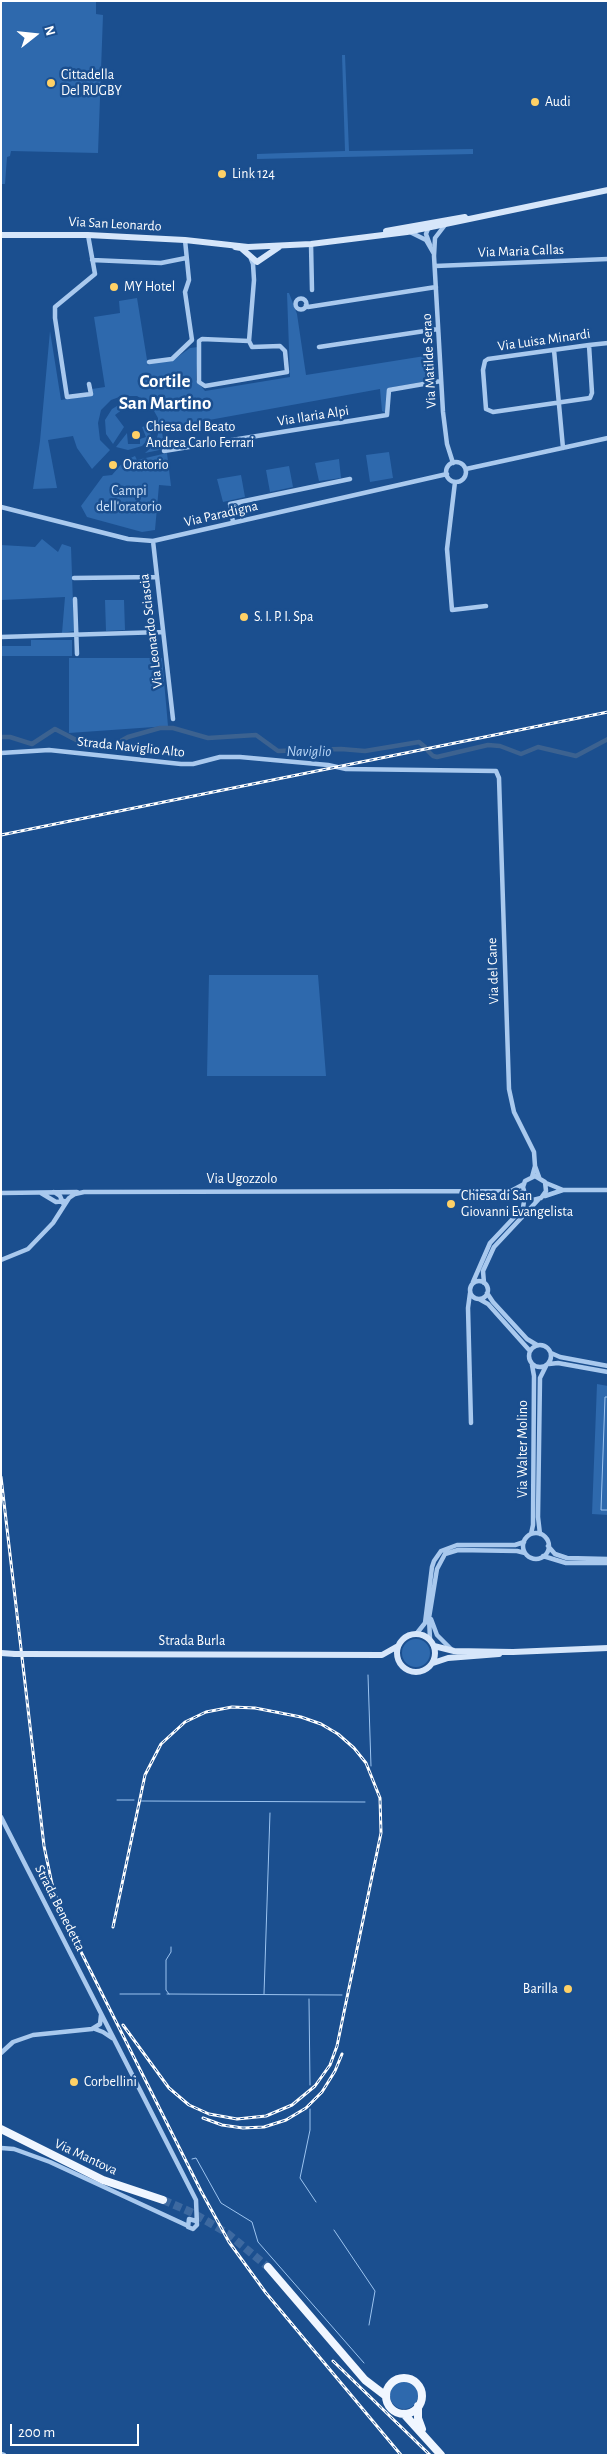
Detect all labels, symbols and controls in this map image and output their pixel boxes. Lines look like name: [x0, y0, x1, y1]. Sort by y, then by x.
north arrow: [10, 10, 60, 60]
text: N: [41, 24, 57, 37]
place label: Cittadella Del RUGBY: [61, 67, 122, 100]
marker: Cittadella Del RUGBY: [45, 77, 57, 89]
place label: Audi: [545, 94, 571, 110]
marker: Audi: [529, 96, 541, 108]
place label: Link 124: [232, 166, 275, 182]
marker: Link 124: [216, 168, 228, 180]
street label: Via San Leonardo: [68, 213, 162, 235]
street label: Via Maria Callas: [478, 241, 564, 261]
place label: MY Hotel: [124, 279, 175, 295]
marker: MY Hotel: [108, 281, 120, 293]
street label: Via Matilde Serao: [418, 313, 440, 409]
street label: Via Luisa Minardi: [497, 325, 591, 355]
district label: Cortile San Martino: [119, 370, 211, 414]
street label: Via Ilaria Alpi: [276, 402, 350, 430]
place label: Chiesa del Beato Andrea Carlo Ferrari: [146, 419, 254, 452]
marker: Chiesa del Beato Andrea Carlo Ferrari: [130, 429, 142, 441]
place label: Oratorio: [123, 457, 169, 473]
marker: Oratorio: [107, 459, 119, 471]
park label: Campi dell'oratorio: [96, 483, 162, 516]
street label: Via Paradigna: [182, 497, 260, 531]
street label: Via Leonardo Sciascia: [136, 573, 166, 689]
place label: S. I. P. I. Spa: [254, 609, 313, 625]
marker: S. I. P. I. Spa: [238, 611, 250, 623]
street label: Strada Naviglio Alto: [76, 733, 186, 761]
water label: Naviglio: [287, 742, 331, 760]
street label: Via del Cane: [483, 937, 503, 1005]
street label: Via Ugozzolo: [207, 1171, 277, 1187]
place label: Chiesa di San Giovanni Evangelista: [461, 1188, 573, 1220]
marker: Chiesa di San Giovanni Evangelista: [445, 1198, 457, 1210]
street label: Via Walter Molino: [515, 1400, 531, 1498]
street label: Strada Burla: [159, 1633, 225, 1649]
street label: Strada Benedetta: [31, 1862, 89, 1954]
place label: Barilla: [523, 1981, 558, 1997]
marker: Barilla: [562, 1983, 574, 1995]
place label: Corbellini: [84, 2074, 137, 2090]
marker: Corbellini: [68, 2076, 80, 2088]
street label: Via Mantova: [52, 2135, 120, 2179]
scale bar: [12, 2414, 141, 2446]
text: 200 m: [18, 2425, 55, 2440]

